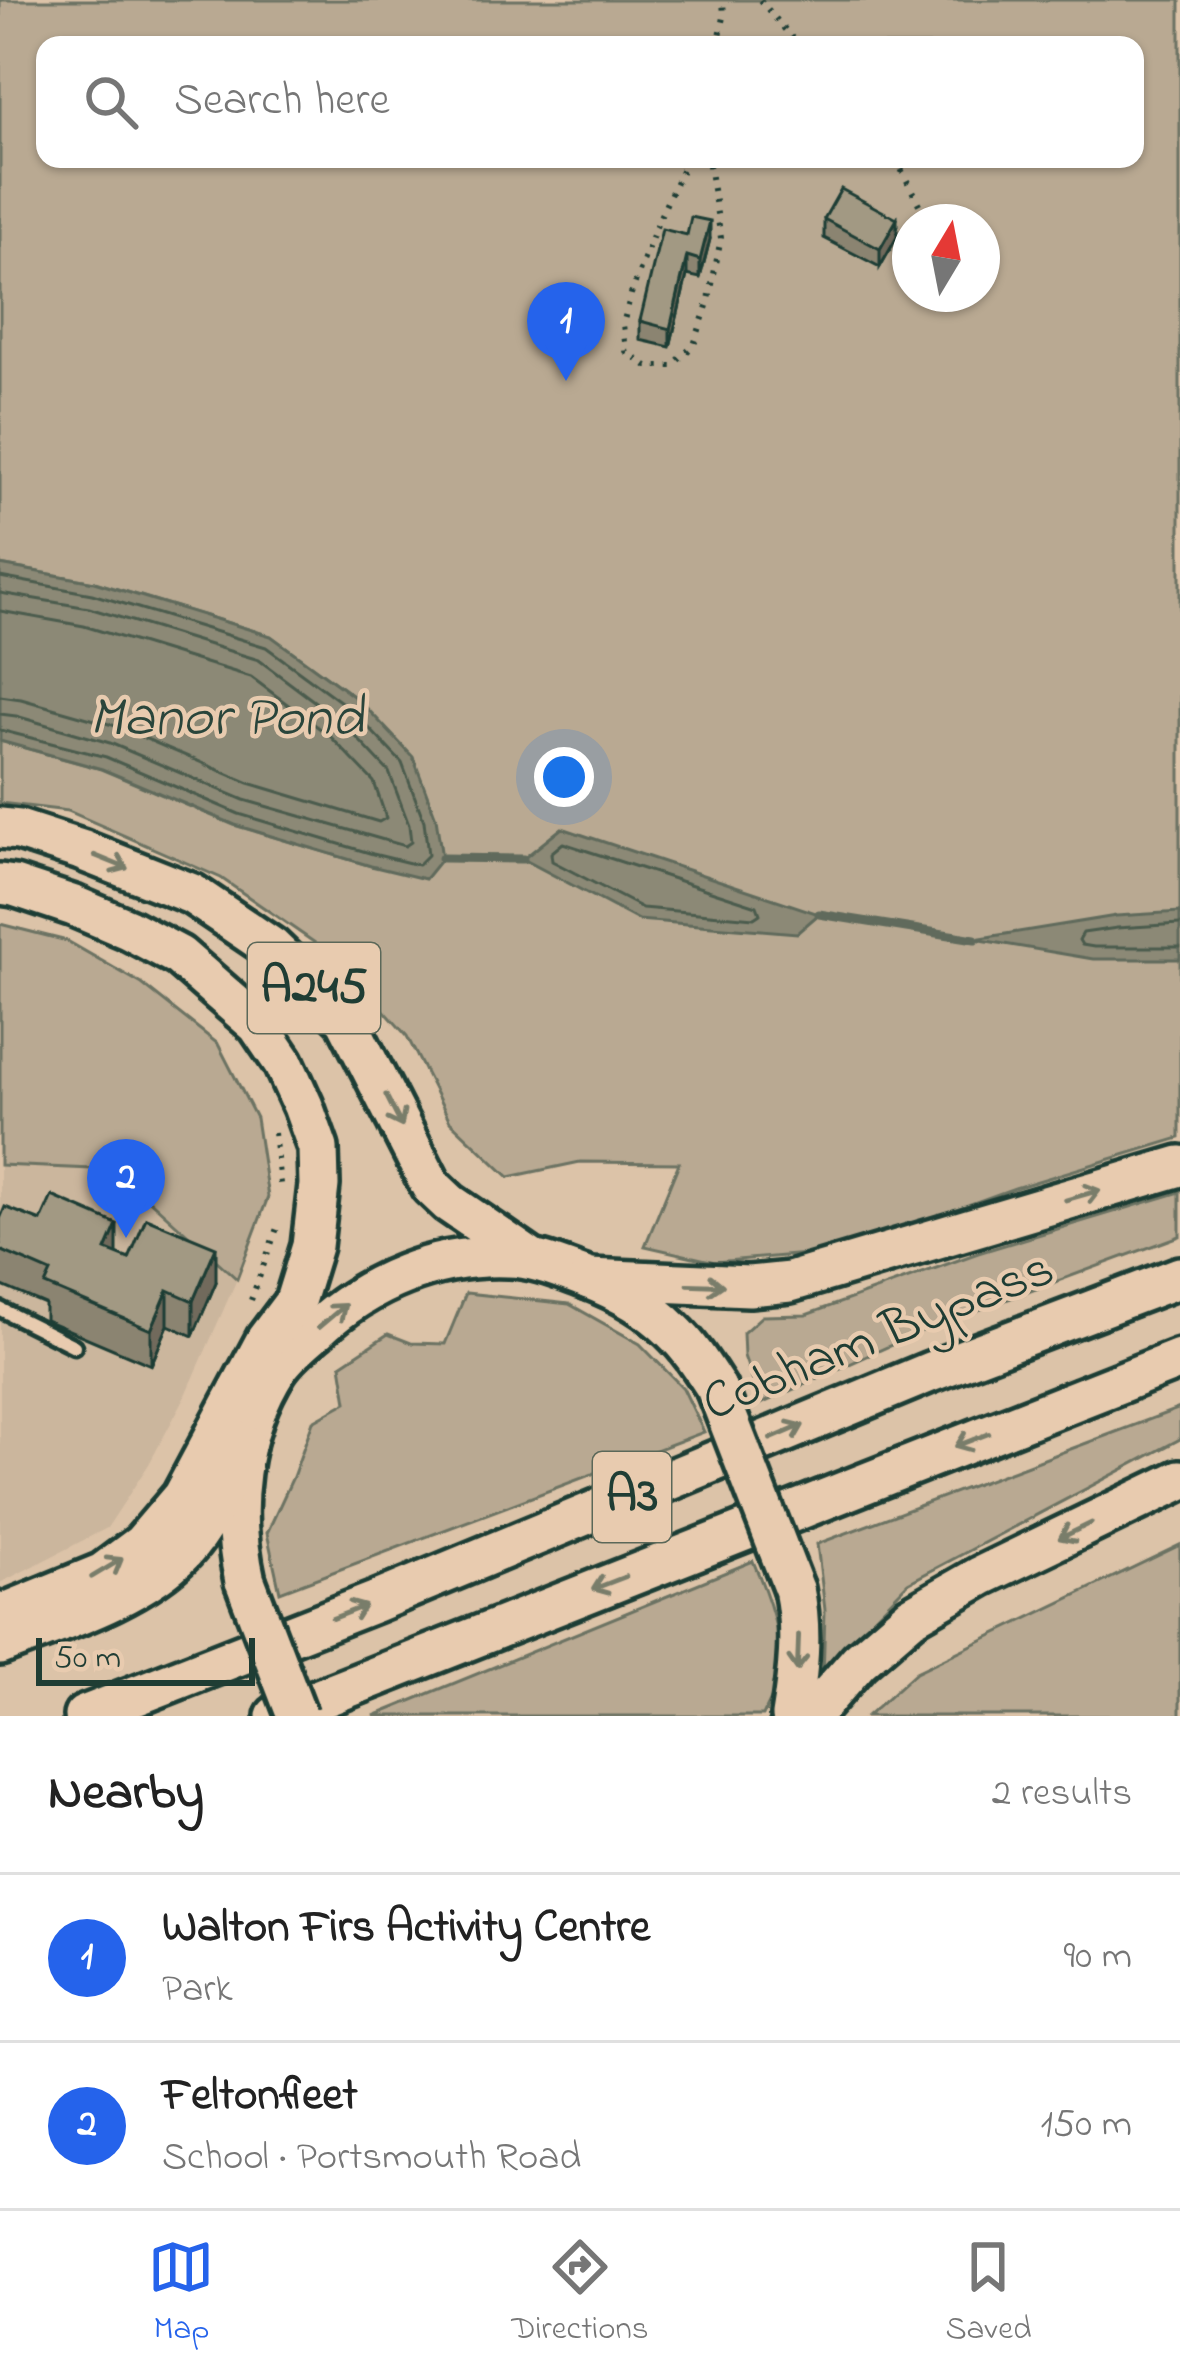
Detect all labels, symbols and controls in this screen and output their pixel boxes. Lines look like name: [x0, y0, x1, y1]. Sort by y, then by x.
search box: [36, 36, 1144, 168]
icon: search: [78, 69, 144, 135]
text: Search here: [174, 69, 390, 135]
north arrow: [892, 204, 1000, 312]
pin: 1: [527, 282, 605, 381]
water label: Manor Pond: [89, 679, 365, 762]
your location: [534, 747, 594, 807]
one-way arrow: [92, 853, 129, 874]
road number: A245: [248, 943, 380, 1033]
one-way arrow: [384, 1093, 407, 1129]
pin: 2: [87, 1139, 165, 1238]
one-way arrow: [1063, 1183, 1101, 1205]
street label: Cobham Bypass: [691, 1232, 1067, 1444]
one-way arrow: [686, 1274, 725, 1297]
one-way arrow: [316, 1303, 348, 1330]
one-way arrow: [768, 1420, 805, 1441]
one-way arrow: [954, 1431, 991, 1452]
road number: A3: [593, 1452, 671, 1542]
one-way arrow: [1058, 1520, 1093, 1543]
one-way arrow: [89, 1555, 124, 1579]
one-way arrow: [592, 1574, 629, 1596]
one-way arrow: [330, 1599, 367, 1621]
scale bar: [36, 1632, 255, 1685]
one-way arrow: [786, 1633, 809, 1672]
text: 50 m: [54, 1635, 121, 1683]
text: Nearby: [48, 1757, 204, 1832]
text: 2 results: [992, 1766, 1132, 1823]
text: Walton Firs Activity Centre: [162, 1896, 650, 1962]
text: 1: [81, 1929, 93, 1986]
text: 90 m: [1063, 1929, 1132, 1986]
text: Park: [162, 1962, 232, 2019]
text: Feltonfleet: [162, 2064, 358, 2130]
text: 2: [77, 2097, 97, 2154]
text: 150 m: [1040, 2097, 1132, 2154]
text: School · Portsmouth Road: [162, 2130, 581, 2187]
tab: Map: [148, 2234, 214, 2354]
tab: Directions: [511, 2234, 649, 2354]
tab: Saved: [945, 2234, 1032, 2354]

